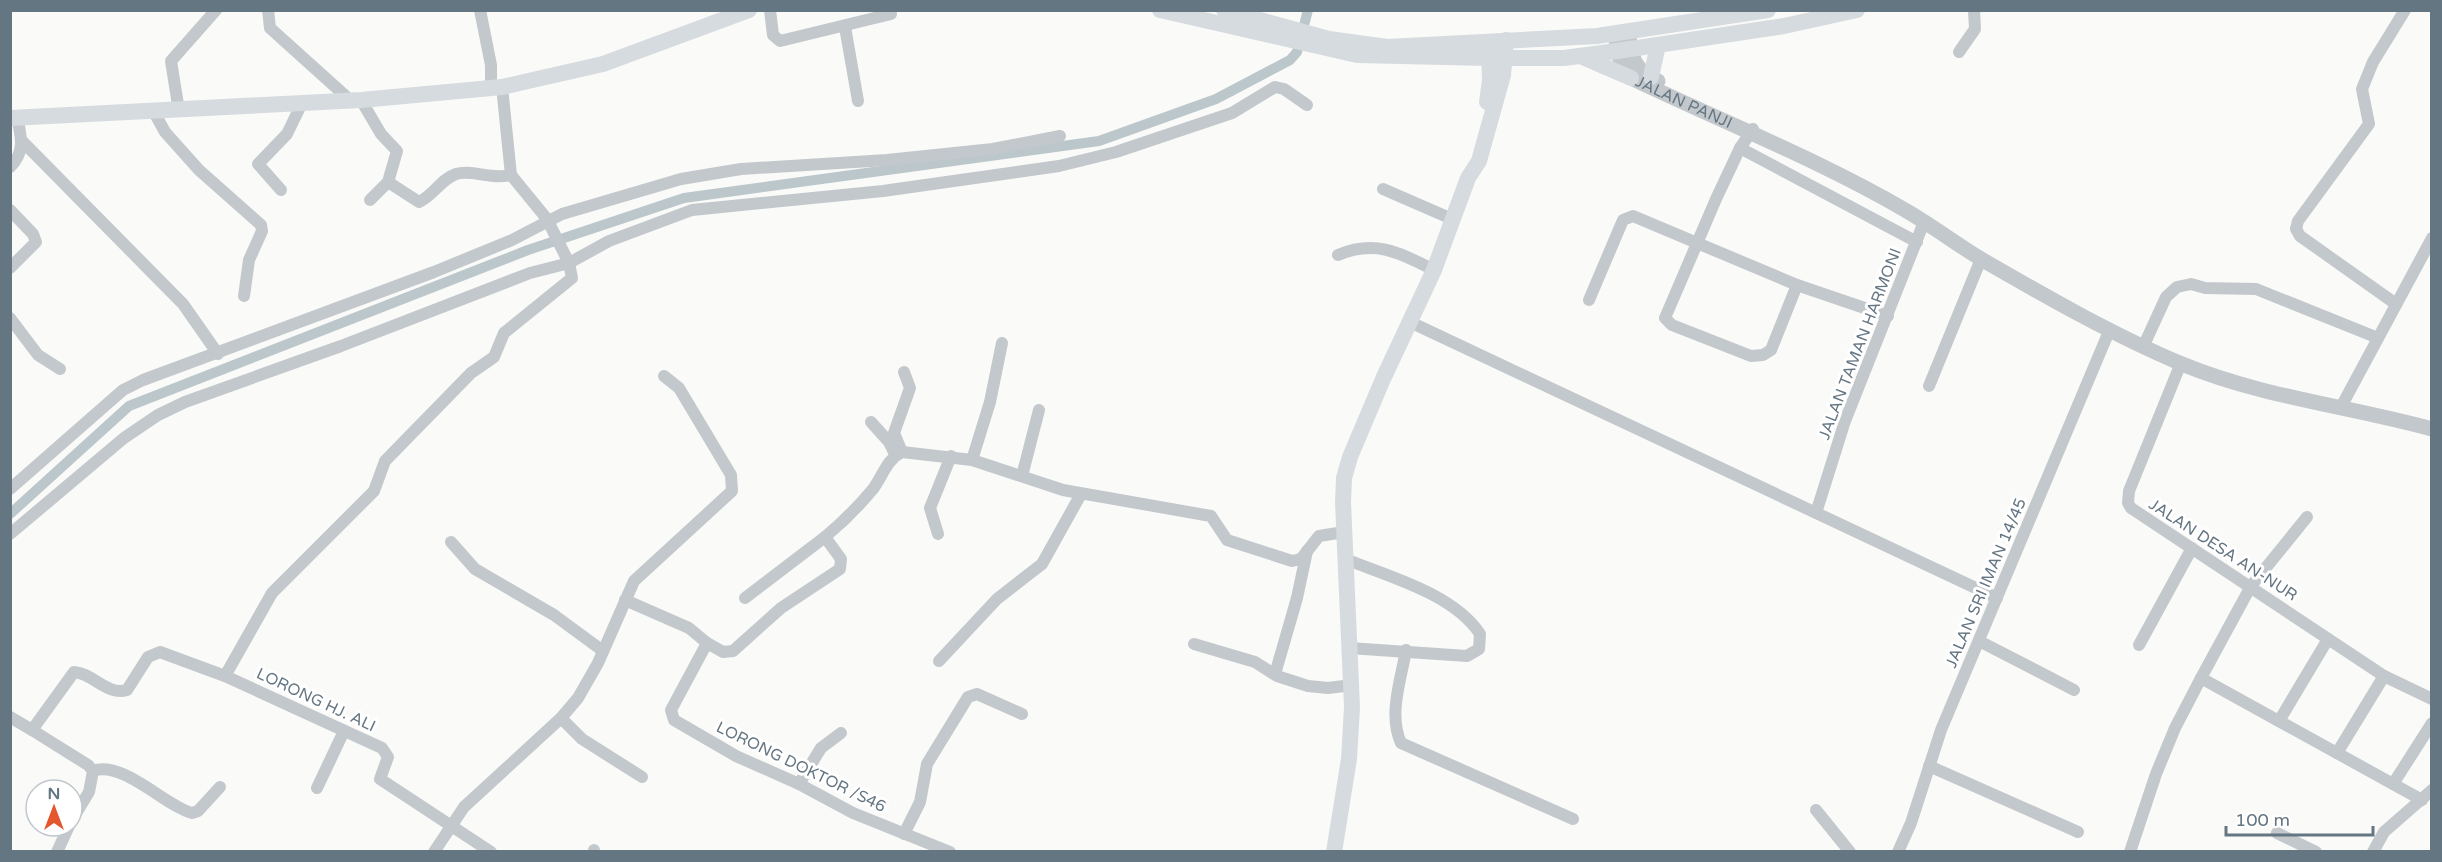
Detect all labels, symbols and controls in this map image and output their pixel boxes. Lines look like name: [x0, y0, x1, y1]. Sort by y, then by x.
street label: JALAN PANJI: [1632, 72, 1735, 133]
street label: JALAN TAMAN HARMONI: [1814, 245, 1906, 443]
street label: JALAN DESA AN-NUR: [2145, 494, 2301, 606]
street label: JALAN SRI IMAN 14/45: [1941, 495, 2031, 671]
street label: LORONG HJ. ALI: [253, 664, 379, 736]
street label: LORONG DOKTOR /S46: [713, 717, 889, 817]
north arrow: [24, 778, 84, 838]
text: N: [48, 784, 60, 804]
scale bar: [2226, 799, 2373, 837]
text: 100 m: [2235, 809, 2290, 831]

